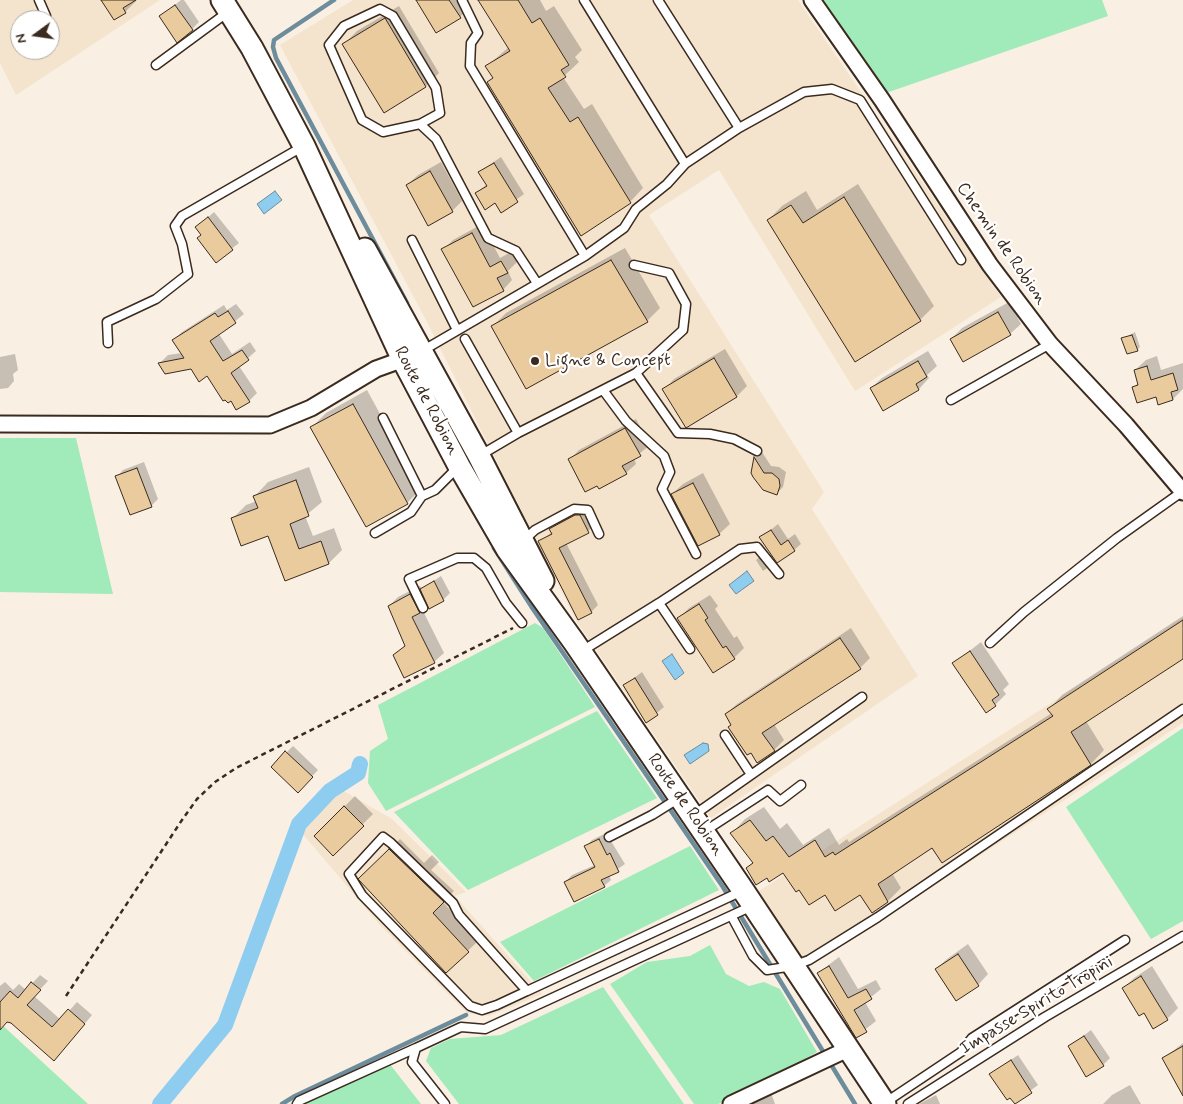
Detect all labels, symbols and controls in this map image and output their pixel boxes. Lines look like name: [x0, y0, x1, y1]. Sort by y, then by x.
north arrow: [10, 10, 60, 60]
text: N: [12, 32, 31, 45]
street label: Chemin de Robion: [951, 179, 1051, 309]
street label: Route de Robion: [388, 343, 464, 459]
place label: Ligne & Concept: [545, 350, 671, 372]
marker: Ligne & Concept: [529, 355, 541, 367]
street label: Route de Robion: [642, 750, 728, 860]
street label: Impasse Spirito Tropini: [957, 952, 1117, 1060]

